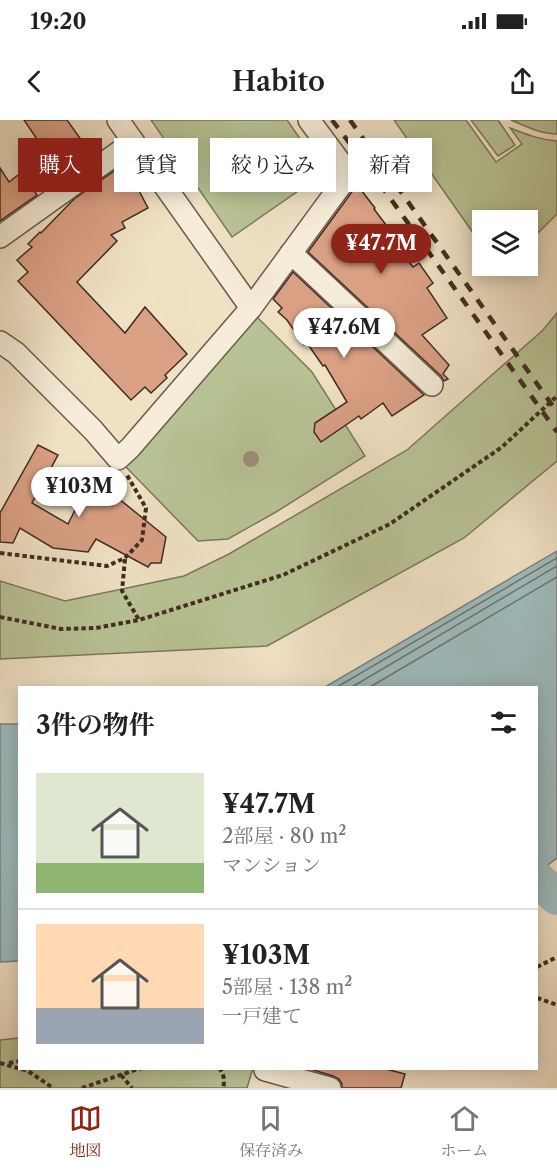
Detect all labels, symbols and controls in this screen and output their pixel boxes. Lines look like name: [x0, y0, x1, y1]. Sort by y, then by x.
text: 19:20: [30, 8, 87, 35]
icon: back: [18, 65, 51, 98]
text: Habito: [232, 65, 325, 98]
icon: share: [506, 65, 539, 98]
chip: 購入: [18, 138, 102, 192]
chip: 賃貸: [114, 138, 198, 192]
chip: 絞り込み: [210, 138, 336, 192]
chip: 新着: [348, 138, 432, 192]
map controls: [472, 210, 538, 276]
button: layers: [472, 210, 538, 276]
pin: ¥47.7M: [332, 224, 430, 275]
text: ¥47.7M: [345, 231, 417, 255]
pin: ¥47.6M: [295, 308, 393, 359]
text: ¥47.6M: [307, 315, 381, 339]
pin: ¥103M: [37, 467, 121, 518]
text: ¥103M: [45, 474, 113, 498]
icon: filters: [487, 706, 520, 739]
text: 3件の物件: [36, 709, 155, 741]
text: ¥47.7M: [222, 788, 315, 820]
icon: home: [84, 797, 156, 869]
text: 2部屋 · 80 m²: [222, 824, 346, 848]
text: マンション: [222, 853, 321, 877]
text: ¥103M: [222, 939, 310, 971]
icon: home: [84, 948, 156, 1020]
text: 5部屋 · 138 m²: [222, 975, 353, 999]
text: 一戸建て: [222, 1004, 302, 1028]
tab: 地図: [69, 1102, 102, 1161]
tab: 保存済み: [239, 1102, 303, 1161]
tab: ホーム: [440, 1102, 488, 1161]

